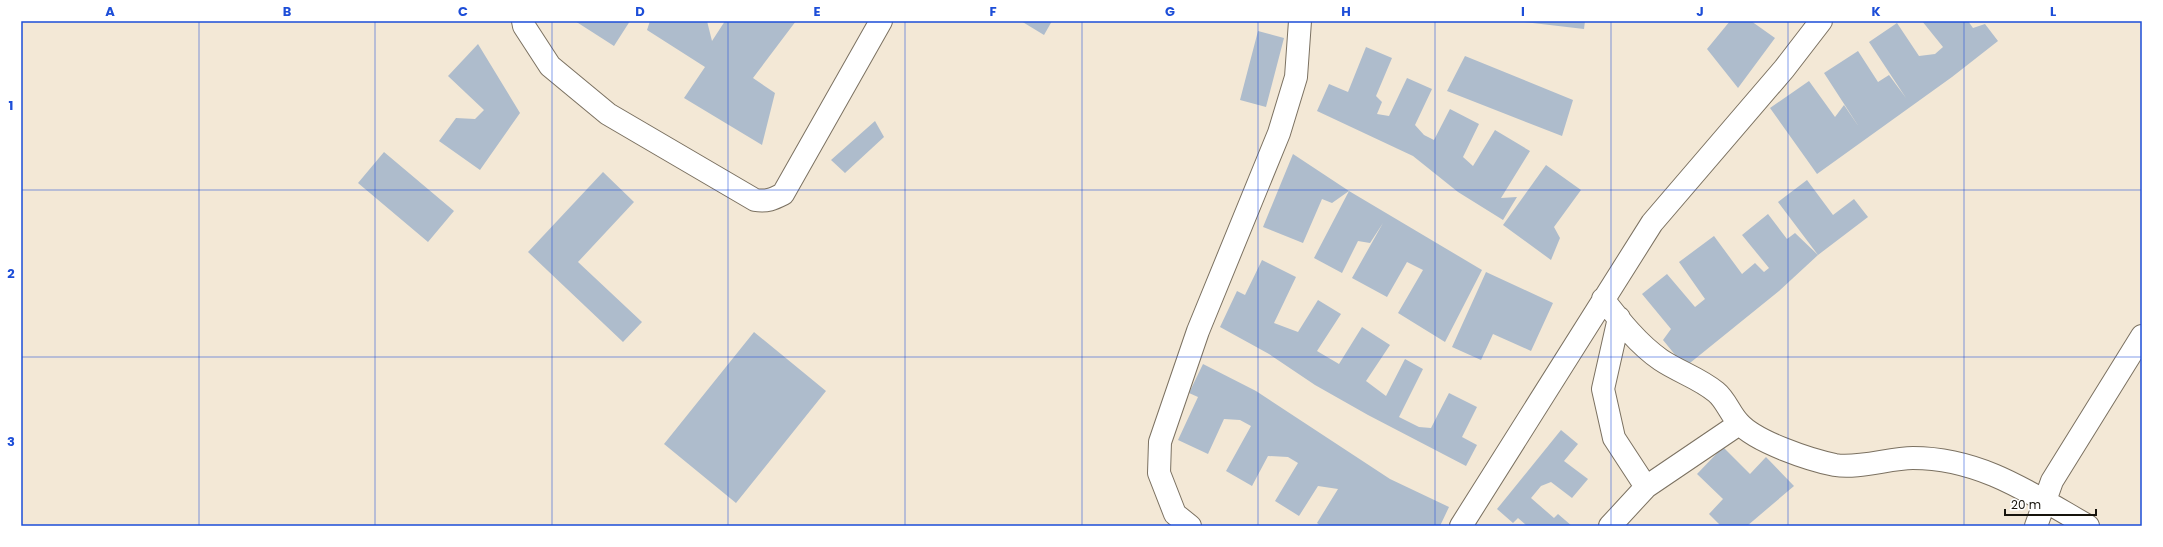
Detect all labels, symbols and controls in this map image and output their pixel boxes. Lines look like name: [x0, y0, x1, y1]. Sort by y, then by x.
text: A: [105, 2, 115, 21]
text: B: [283, 2, 292, 21]
text: C: [458, 2, 468, 21]
text: D: [635, 2, 645, 21]
text: E: [813, 2, 821, 21]
text: F: [989, 2, 997, 21]
text: G: [1165, 2, 1175, 21]
text: H: [1341, 2, 1351, 21]
text: I: [1521, 2, 1525, 21]
text: J: [1696, 2, 1704, 21]
text: K: [1871, 2, 1881, 21]
text: L: [2050, 2, 2056, 21]
text: 1: [9, 96, 13, 115]
text: 2: [7, 264, 15, 283]
text: 3: [7, 432, 15, 451]
scale bar: [2005, 491, 2096, 517]
text: 20 m: [2011, 496, 2041, 513]

